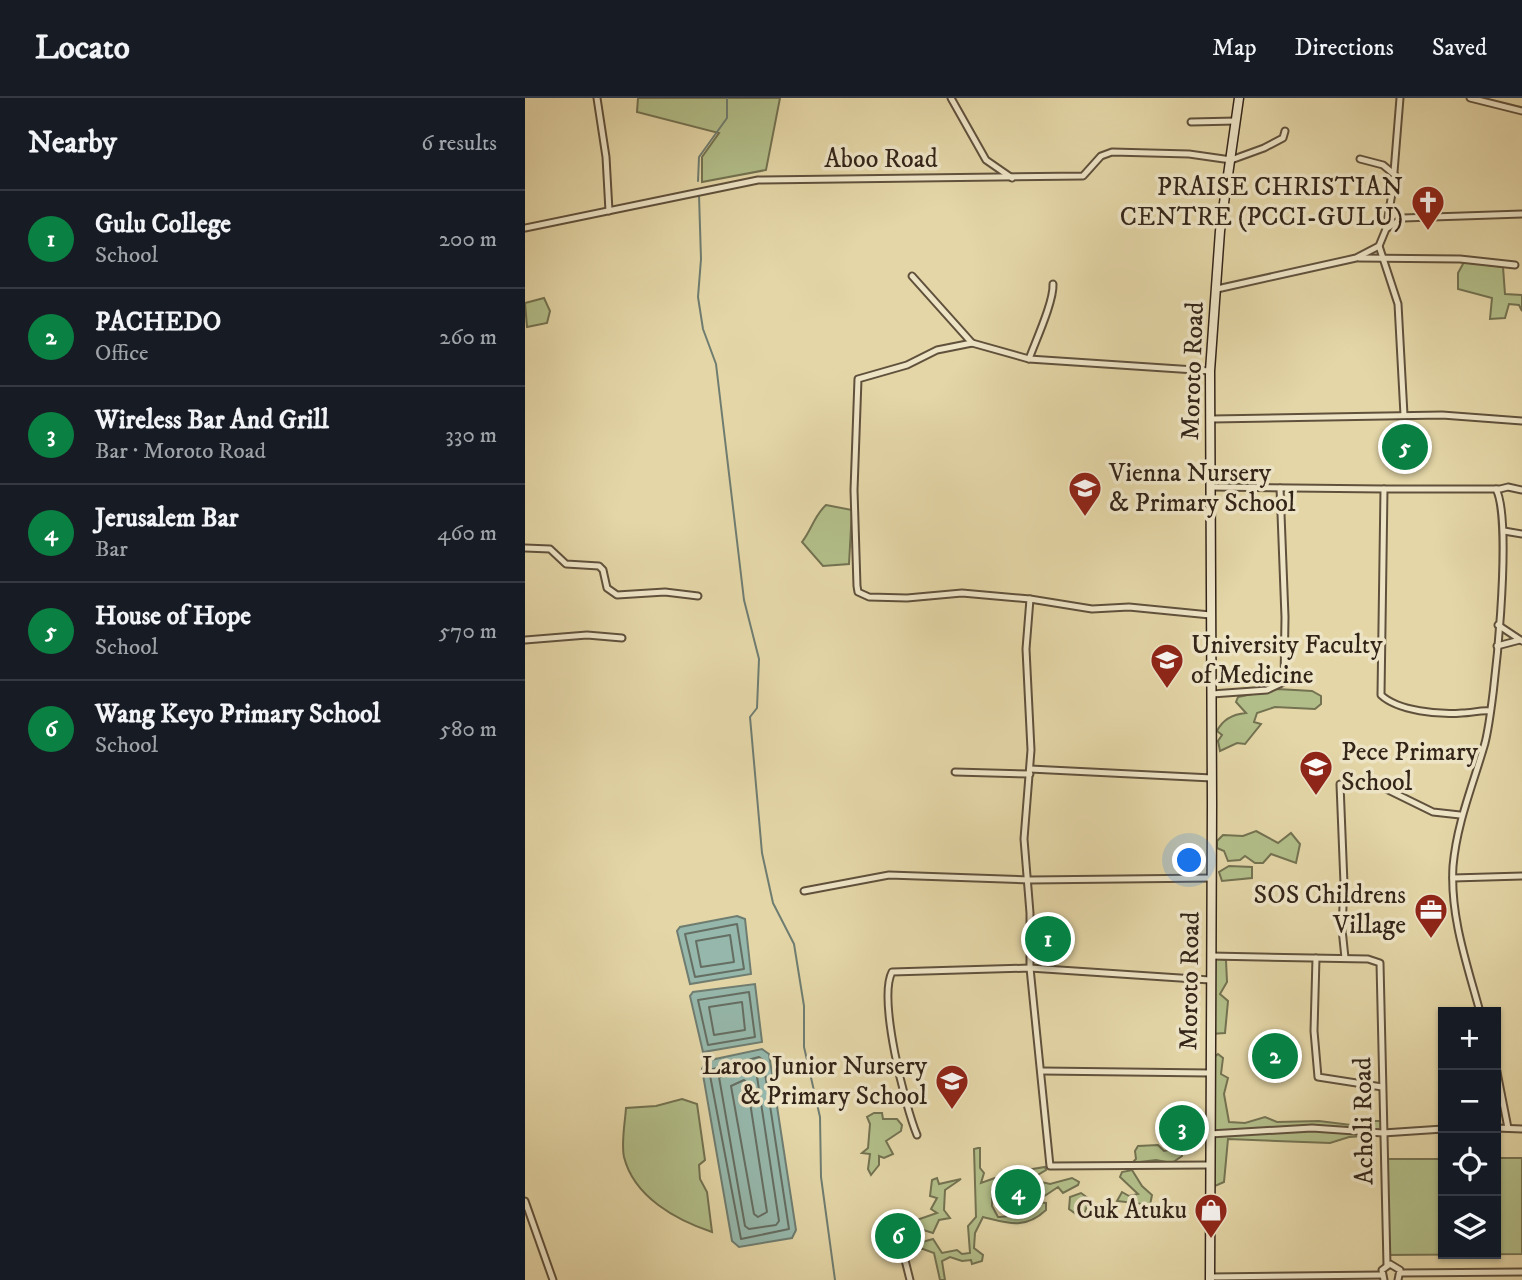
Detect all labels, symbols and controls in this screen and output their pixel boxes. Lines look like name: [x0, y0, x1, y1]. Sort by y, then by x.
text: Locato: [35, 28, 130, 69]
text: Map: [1212, 33, 1257, 63]
text: Directions: [1295, 33, 1394, 63]
text: Saved: [1432, 33, 1487, 63]
text: Nearby: [28, 125, 117, 162]
text: 6 results: [421, 129, 497, 158]
street label: Aboo Road: [824, 143, 938, 176]
place label: PRAISE CHRISTIAN CENTRE (PCCI-GULU): [1120, 171, 1403, 234]
church icon: PRAISE CHRISTIAN CENTRE (PCCI-GULU): [1409, 183, 1447, 232]
text: Gulu College: [95, 208, 231, 241]
text: 1: [47, 225, 55, 254]
text: 200 m: [439, 225, 497, 254]
text: School: [95, 241, 158, 270]
street label: Moroto Road: [1174, 301, 1212, 441]
text: PACHEDO: [95, 306, 221, 339]
text: 2: [45, 323, 57, 352]
text: 260 m: [439, 323, 497, 352]
text: Office: [95, 339, 149, 368]
text: Wireless Bar And Grill: [95, 404, 329, 437]
text: 3: [47, 421, 55, 450]
text: 330 m: [445, 421, 497, 450]
pin: 5: [1382, 421, 1428, 473]
text: Bar · Moroto Road: [95, 437, 266, 466]
place label: Vienna Nursery & Primary School: [1108, 457, 1296, 520]
school or university icon: Vienna Nursery & Primary School: [1066, 469, 1104, 518]
text: Jerusalem Bar: [95, 502, 238, 535]
text: 4: [44, 519, 58, 548]
text: 460 m: [437, 519, 497, 548]
text: Bar: [95, 535, 128, 564]
text: House of Hope: [95, 600, 251, 633]
text: 5: [45, 617, 57, 646]
text: 570 m: [439, 617, 497, 646]
place label: University Faculty of Medicine: [1191, 629, 1383, 692]
text: School: [95, 633, 158, 662]
school or university icon: University Faculty of Medicine: [1148, 641, 1186, 690]
text: Wang Keyo Primary School: [95, 698, 380, 731]
text: 6: [45, 715, 57, 744]
text: 580 m: [440, 715, 497, 744]
text: School: [95, 731, 158, 760]
place label: Pece Primary School: [1341, 736, 1479, 799]
school or university icon: Pece Primary School: [1297, 748, 1335, 797]
your location: [1172, 843, 1206, 877]
place label: SOS Childrens Village: [1254, 879, 1406, 942]
office icon: SOS Childrens Village: [1412, 891, 1450, 940]
street label: Moroto Road: [1172, 911, 1208, 1051]
pin: 1: [1025, 913, 1071, 965]
map controls: [1438, 1007, 1501, 1259]
button: +: [1438, 1007, 1501, 1070]
pin: 2: [1252, 1030, 1298, 1082]
place label: Laroo Junior Nursery & Primary School: [702, 1050, 928, 1113]
street label: Acholi Road: [1346, 1057, 1382, 1185]
school or university icon: Laroo Junior Nursery & Primary School: [933, 1062, 971, 1111]
button: −: [1438, 1070, 1501, 1133]
pin: 3: [1159, 1102, 1205, 1154]
button: locate: [1438, 1133, 1501, 1196]
pin: 4: [995, 1166, 1041, 1218]
shop icon: Cuk Atuku: [1192, 1191, 1230, 1240]
place label: Cuk Atuku: [1076, 1194, 1187, 1227]
button: layers: [1438, 1196, 1501, 1259]
pin: 6: [875, 1210, 921, 1262]

